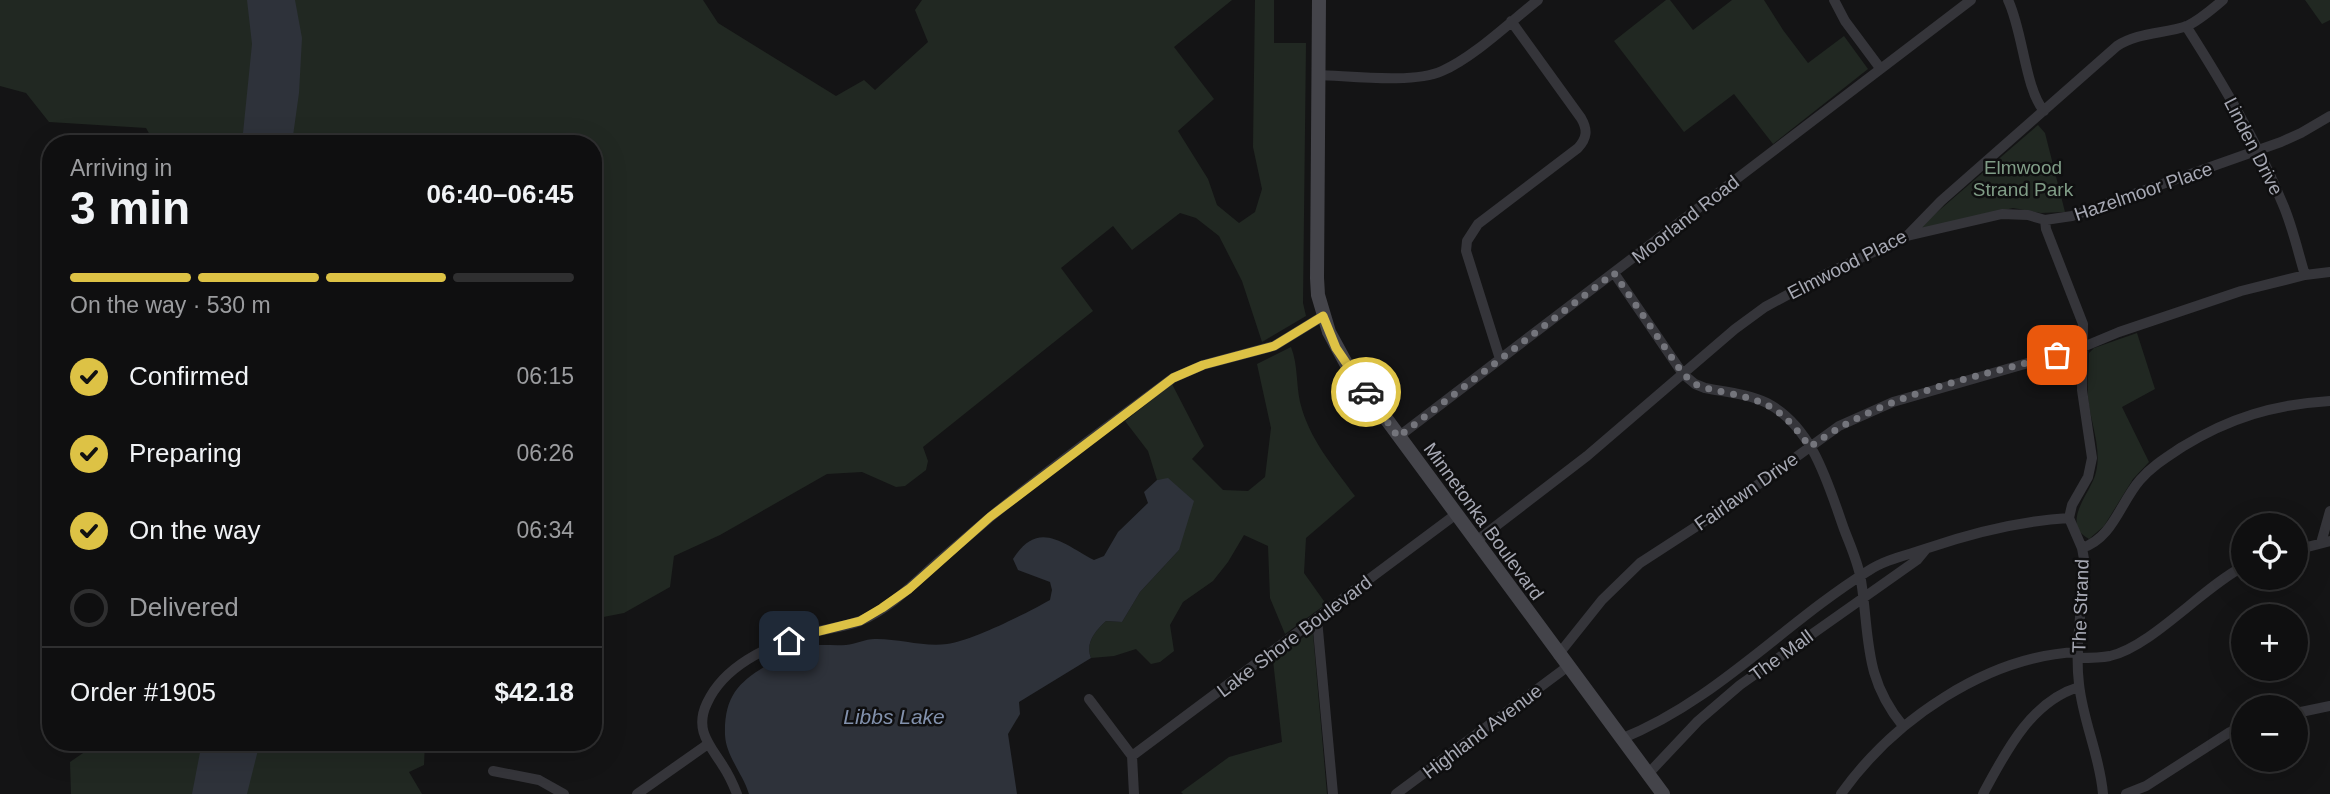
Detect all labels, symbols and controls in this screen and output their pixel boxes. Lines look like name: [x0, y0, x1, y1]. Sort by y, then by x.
street label: Linden Drive: [2220, 94, 2287, 199]
text: Arriving in: [70, 155, 172, 181]
park label: Elmwood Strand Park: [1973, 157, 2074, 200]
street label: Hazelmoor Place: [2071, 158, 2215, 225]
street label: Moorland Road: [1628, 171, 1743, 268]
text: 06:40–06:45: [427, 179, 574, 209]
text: 3 min: [70, 182, 190, 234]
street label: Elmwood Place: [1784, 225, 1910, 304]
text: On the way · 530 m: [70, 292, 271, 318]
pin: [2027, 325, 2087, 385]
icon: bag: [2038, 336, 2076, 374]
courier: [1331, 357, 1401, 427]
icon: check: [70, 358, 108, 396]
text: Confirmed: [129, 361, 249, 391]
text: 06:15: [516, 363, 574, 389]
icon: car: [1347, 373, 1385, 411]
icon: check: [70, 435, 108, 473]
text: Preparing: [129, 438, 242, 468]
street label: Minnetonka Boulevard: [1420, 439, 1548, 604]
text: 06:26: [516, 440, 574, 466]
street label: Fairlawn Drive: [1691, 448, 1802, 535]
icon: check: [70, 512, 108, 550]
map controls: [2231, 513, 2308, 772]
button: locate: [2231, 513, 2308, 590]
text: On the way: [129, 515, 261, 545]
text: 06:34: [516, 517, 574, 543]
street label: The Strand: [2068, 559, 2093, 653]
street label: Lake Shore Boulevard: [1213, 571, 1376, 701]
text: Delivered: [129, 592, 239, 622]
button: +: [2231, 604, 2308, 681]
pin: [759, 611, 819, 671]
icon: home: [770, 622, 808, 660]
street label: The Mall: [1746, 625, 1817, 685]
text: Order #1905: [70, 677, 216, 707]
text: $42.18: [494, 677, 574, 707]
street label: Highland Avenue: [1419, 680, 1546, 783]
button: −: [2231, 695, 2308, 772]
water label: Libbs Lake: [843, 705, 945, 728]

